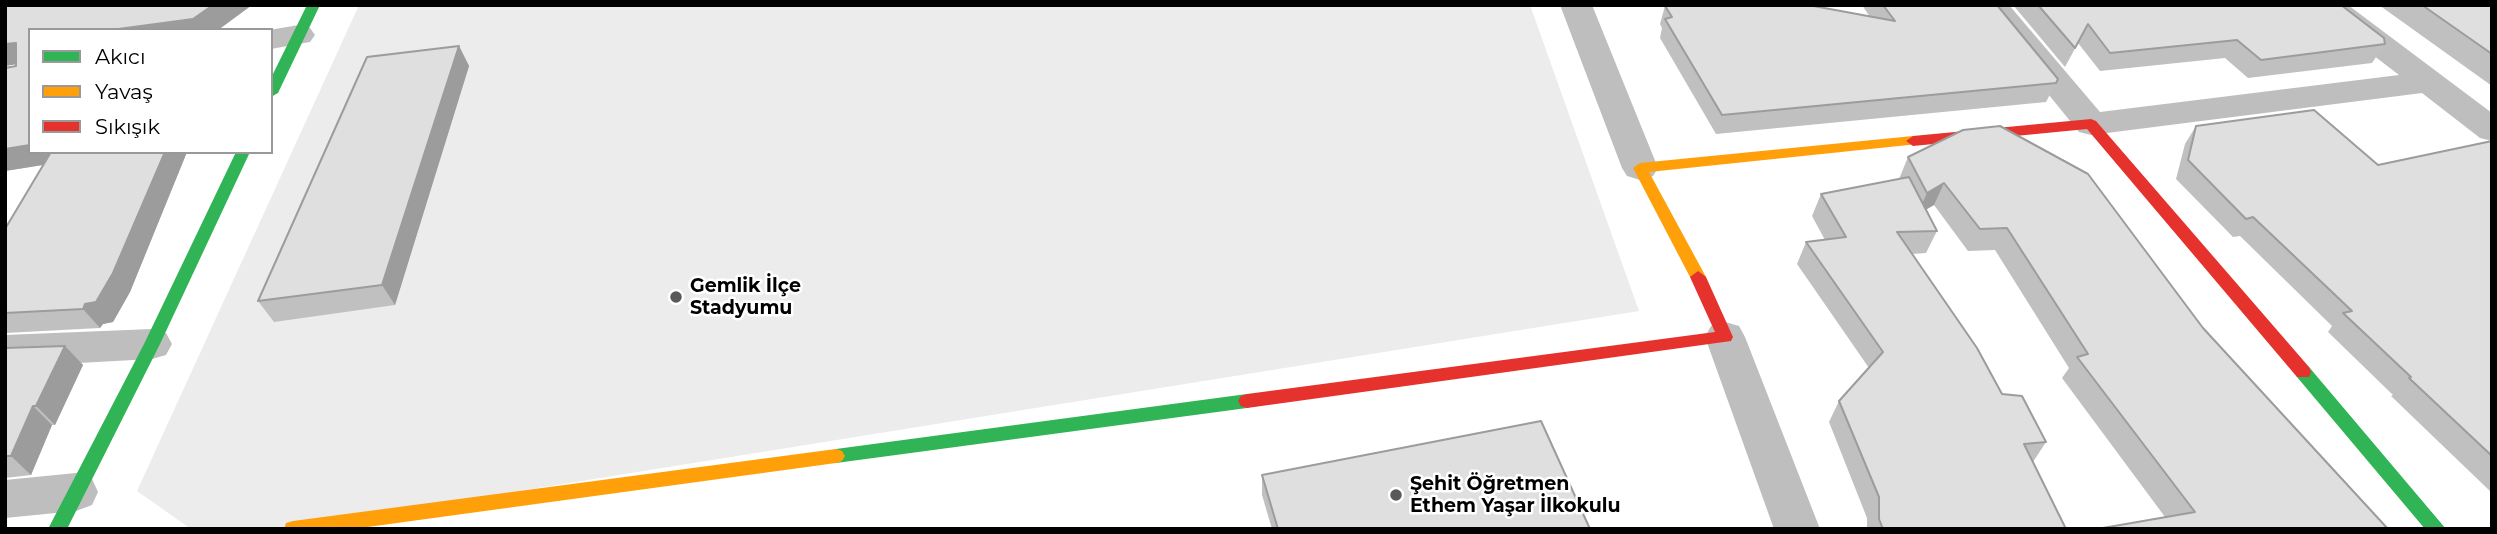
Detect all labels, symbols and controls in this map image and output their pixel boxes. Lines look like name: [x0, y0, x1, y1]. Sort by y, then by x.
legend: [28, 28, 273, 154]
text: Akıcı: [95, 44, 146, 69]
text: Yavaş: [95, 79, 153, 104]
text: Sıkışık: [95, 114, 160, 139]
place label: Gemlik İlçe Stadyumu: [690, 275, 801, 319]
marker: Gemlik İlçe Stadyumu: [668, 289, 684, 305]
place label: Şehit Öğretmen Ethem Yaşar İlkokulu: [1410, 473, 1621, 517]
marker: Şehit Öğretmen Ethem Yaşar İlkokulu: [1388, 487, 1404, 503]

